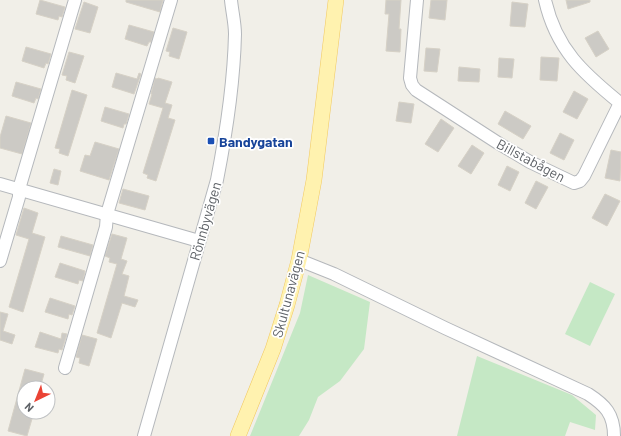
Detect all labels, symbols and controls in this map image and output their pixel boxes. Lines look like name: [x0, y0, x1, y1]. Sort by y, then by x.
place label: Bandygatan: [219, 133, 293, 150]
street label: Billstabågen: [494, 135, 568, 185]
marker: Bandygatan: [206, 136, 216, 146]
street label: Rönnbyvägen: [186, 180, 224, 262]
street label: Skultunavägen: [268, 249, 308, 339]
north arrow: [16, 380, 56, 420]
text: N: [22, 400, 36, 415]

